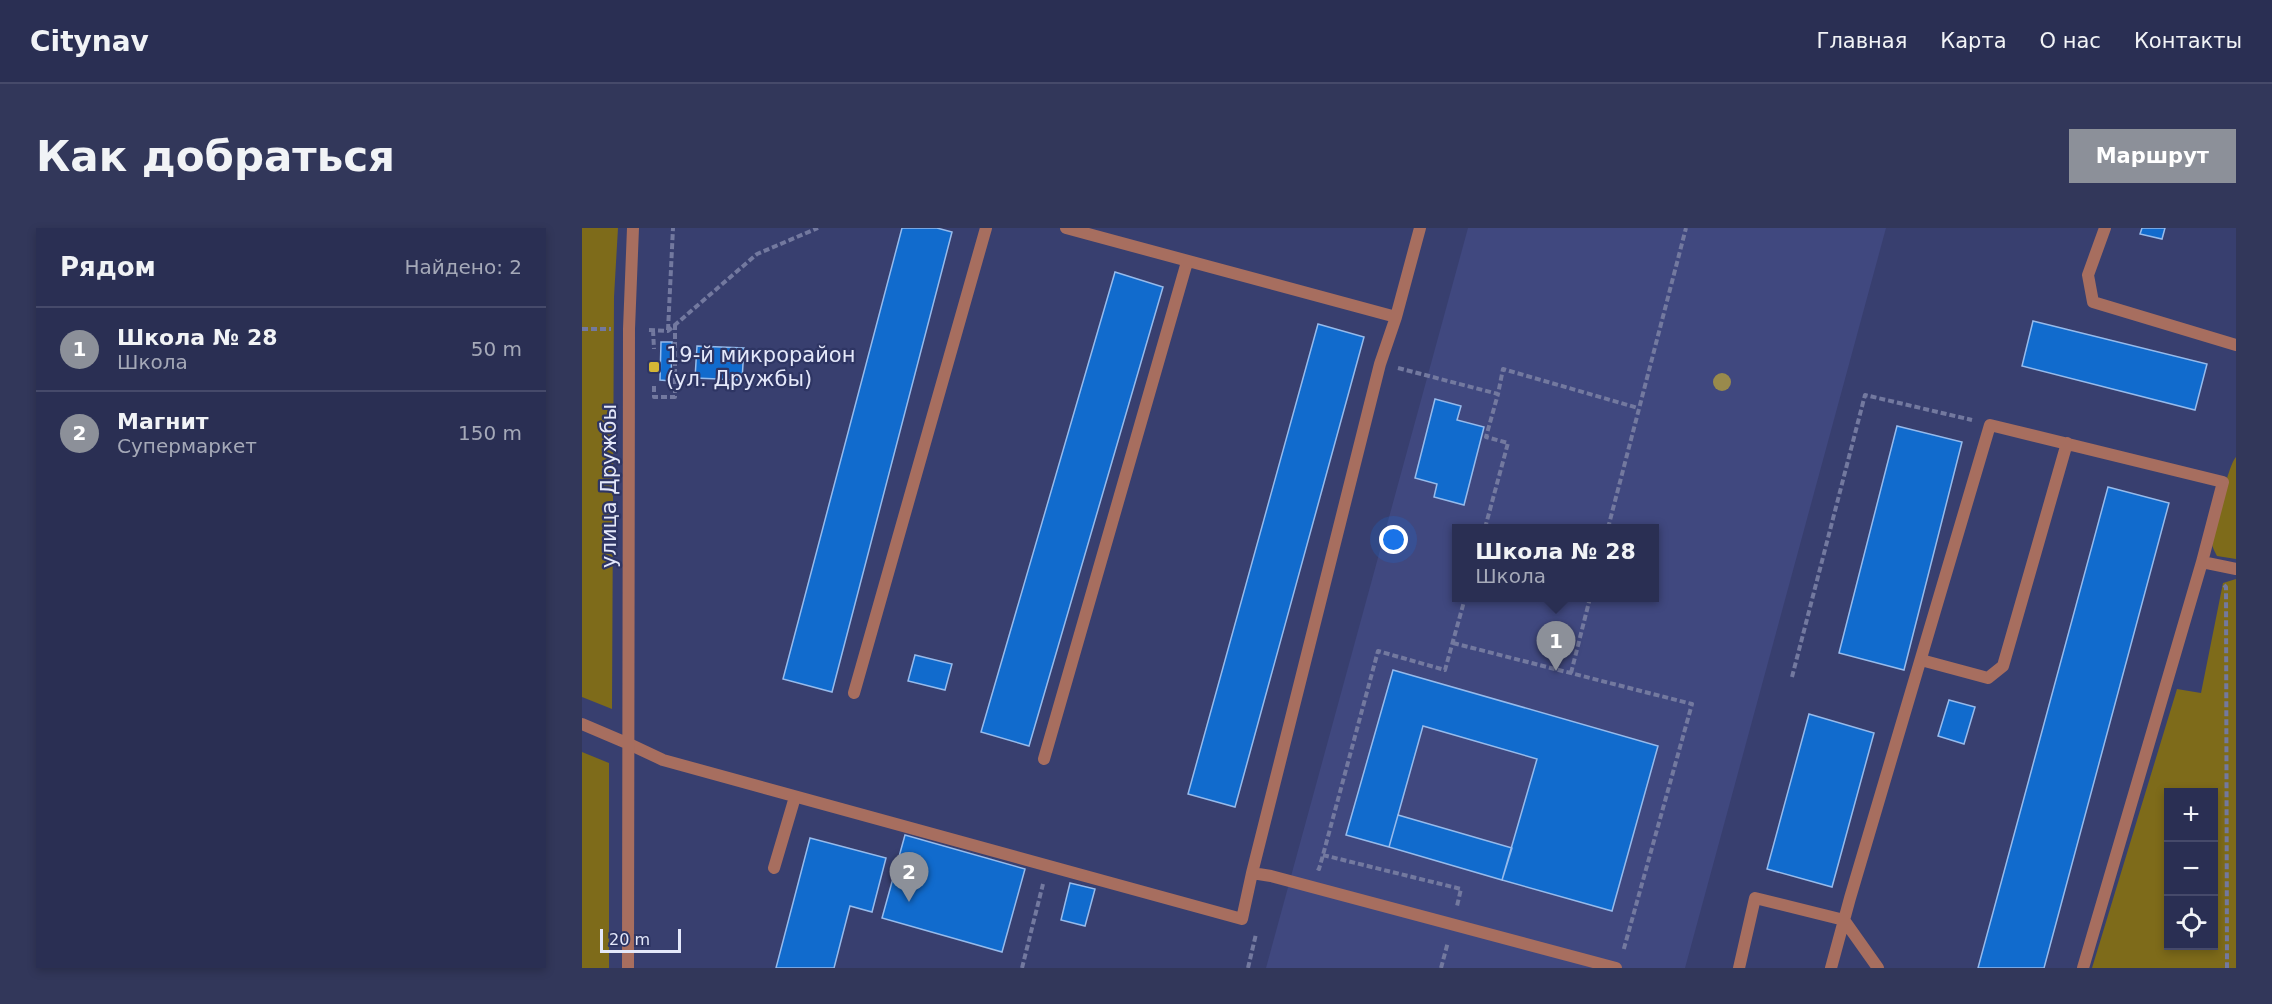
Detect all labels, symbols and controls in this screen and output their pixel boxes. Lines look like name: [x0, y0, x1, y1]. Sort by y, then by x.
text: Citynav: [30, 25, 149, 58]
text: Главная: [1817, 29, 1907, 53]
text: Карта: [1940, 29, 2007, 53]
text: О нас: [2040, 29, 2101, 53]
text: Контакты: [2134, 29, 2242, 53]
button: Маршрут: [2069, 129, 2236, 183]
text: Как добраться: [36, 132, 395, 181]
text: Рядом: [60, 252, 156, 282]
text: Найдено: 2: [404, 255, 522, 279]
text: Школа № 28: [117, 325, 278, 350]
text: 1: [73, 337, 86, 361]
text: 50 m: [471, 337, 522, 361]
place label: 19-й микрорайон (ул. Дружбы): [666, 343, 855, 391]
text: Школа: [117, 350, 188, 374]
marker: 19-й микрорайон (ул. Дружбы): [647, 360, 661, 374]
street label: улица Дружбы: [597, 404, 621, 568]
text: Магнит: [117, 409, 209, 434]
text: 2: [73, 421, 86, 445]
text: 150 m: [458, 421, 522, 445]
text: Супермаркет: [117, 434, 257, 458]
popup: [1452, 524, 1659, 602]
your location: [1379, 525, 1408, 554]
text: Школа № 28: [1475, 539, 1636, 564]
text: Школа: [1475, 564, 1546, 588]
pin: 1: [1536, 622, 1576, 671]
map controls: [2164, 788, 2218, 950]
button: +: [2164, 788, 2218, 842]
button: −: [2164, 842, 2218, 896]
pin: 2: [890, 852, 928, 902]
button: locate: [2164, 896, 2218, 950]
scale bar: [600, 926, 681, 954]
text: 20 m: [609, 930, 650, 949]

